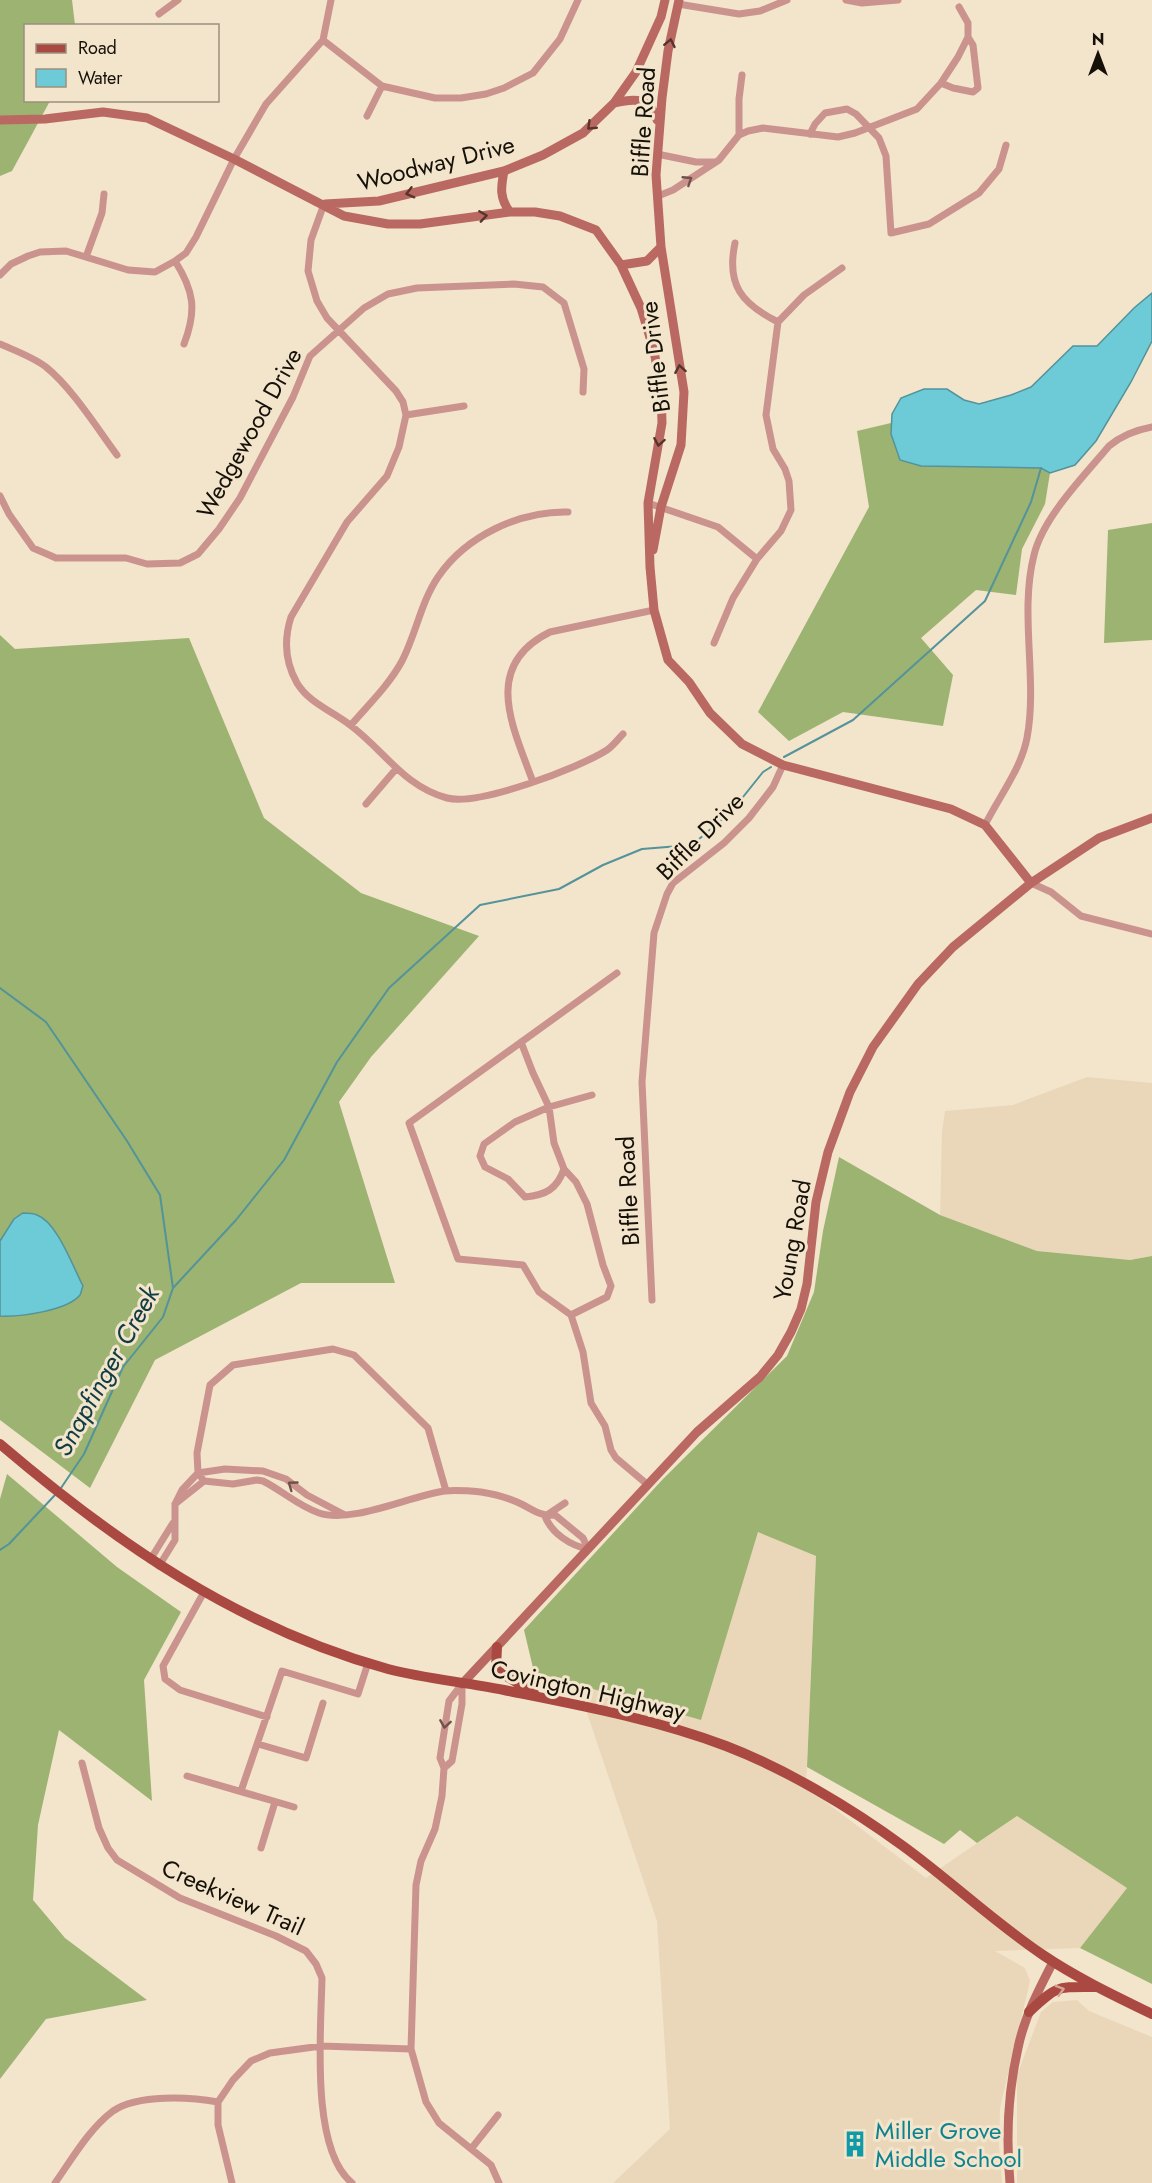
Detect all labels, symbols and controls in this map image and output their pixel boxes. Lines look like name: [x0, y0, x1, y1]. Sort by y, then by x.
legend: [24, 24, 219, 102]
north arrow: [1068, 24, 1128, 84]
text: N: [1092, 28, 1104, 51]
text: Road: [78, 35, 117, 61]
one-way arrow: [663, 38, 676, 48]
text: Water: [78, 65, 123, 91]
street label: Biffle Road: [622, 66, 664, 178]
one-way arrow: [587, 118, 598, 129]
street label: Woodway Drive: [354, 127, 518, 199]
one-way arrow: [682, 176, 692, 188]
one-way arrow: [405, 185, 415, 198]
one-way arrow: [479, 210, 488, 222]
street label: Biffle Drive: [631, 299, 679, 415]
street label: Wedgewood Drive: [188, 341, 310, 525]
one-way arrow: [674, 364, 687, 374]
one-way arrow: [653, 436, 666, 446]
street label: Biffle Drive: [648, 784, 752, 888]
street label: Biffle Road: [608, 1135, 648, 1247]
street label: Young Road: [764, 1177, 820, 1303]
water label: Snapfinger Creek: [43, 1277, 169, 1463]
one-way arrow: [288, 1481, 299, 1492]
street label: Covington Highway: [487, 1651, 689, 1730]
one-way arrow: [440, 1720, 452, 1729]
street label: Creekview Trail: [156, 1850, 310, 1944]
one-way arrow: [1055, 1984, 1065, 1997]
place label: Miller Grove Middle School: [875, 2113, 1022, 2176]
building icon: Miller Grove Middle School: [840, 2129, 870, 2159]

